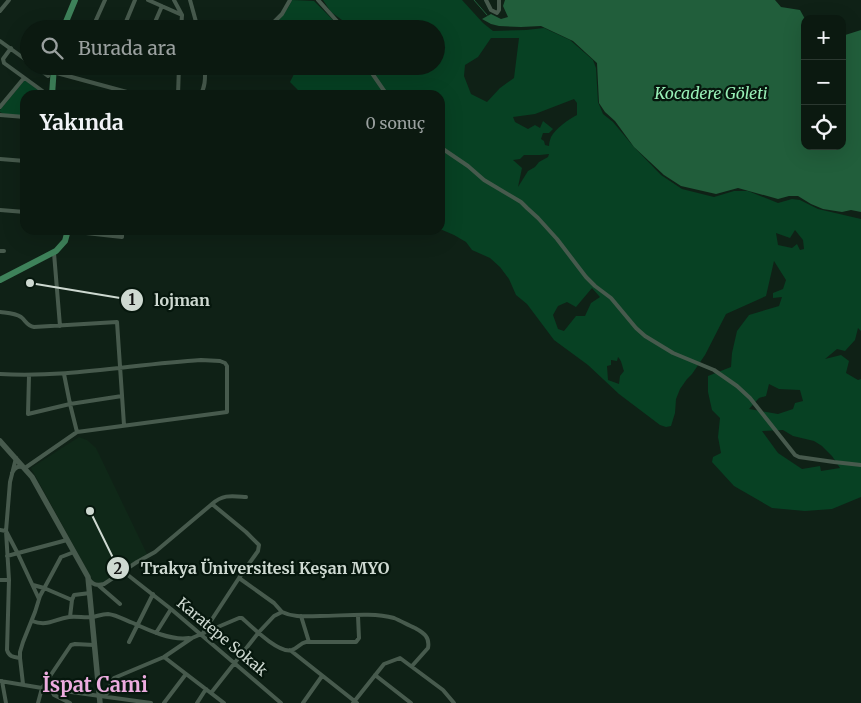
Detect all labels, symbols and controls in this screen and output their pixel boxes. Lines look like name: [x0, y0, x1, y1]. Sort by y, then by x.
map controls: [801, 15, 846, 150]
button: +: [801, 15, 846, 60]
search box: [20, 20, 445, 75]
icon: search: [38, 34, 66, 62]
text: Burada ara: [78, 36, 176, 60]
button: −: [801, 60, 846, 105]
water label: Kocadere Göleti: [653, 83, 768, 103]
button: locate: [801, 105, 846, 150]
text: Yakında: [40, 109, 124, 136]
text: 0 sonuç: [365, 113, 425, 133]
callout: lojman: [120, 285, 220, 316]
text: 1: [129, 290, 136, 309]
text: lojman: [154, 290, 210, 310]
callout: Trakya Üniversitesi Keşan MYO: [106, 553, 399, 584]
text: Trakya Üniversitesi Keşan MYO: [141, 558, 390, 578]
text: 2: [114, 559, 123, 578]
street label: Karatepe Sokak: [173, 593, 272, 680]
district label: İspat Cami: [42, 671, 148, 697]

